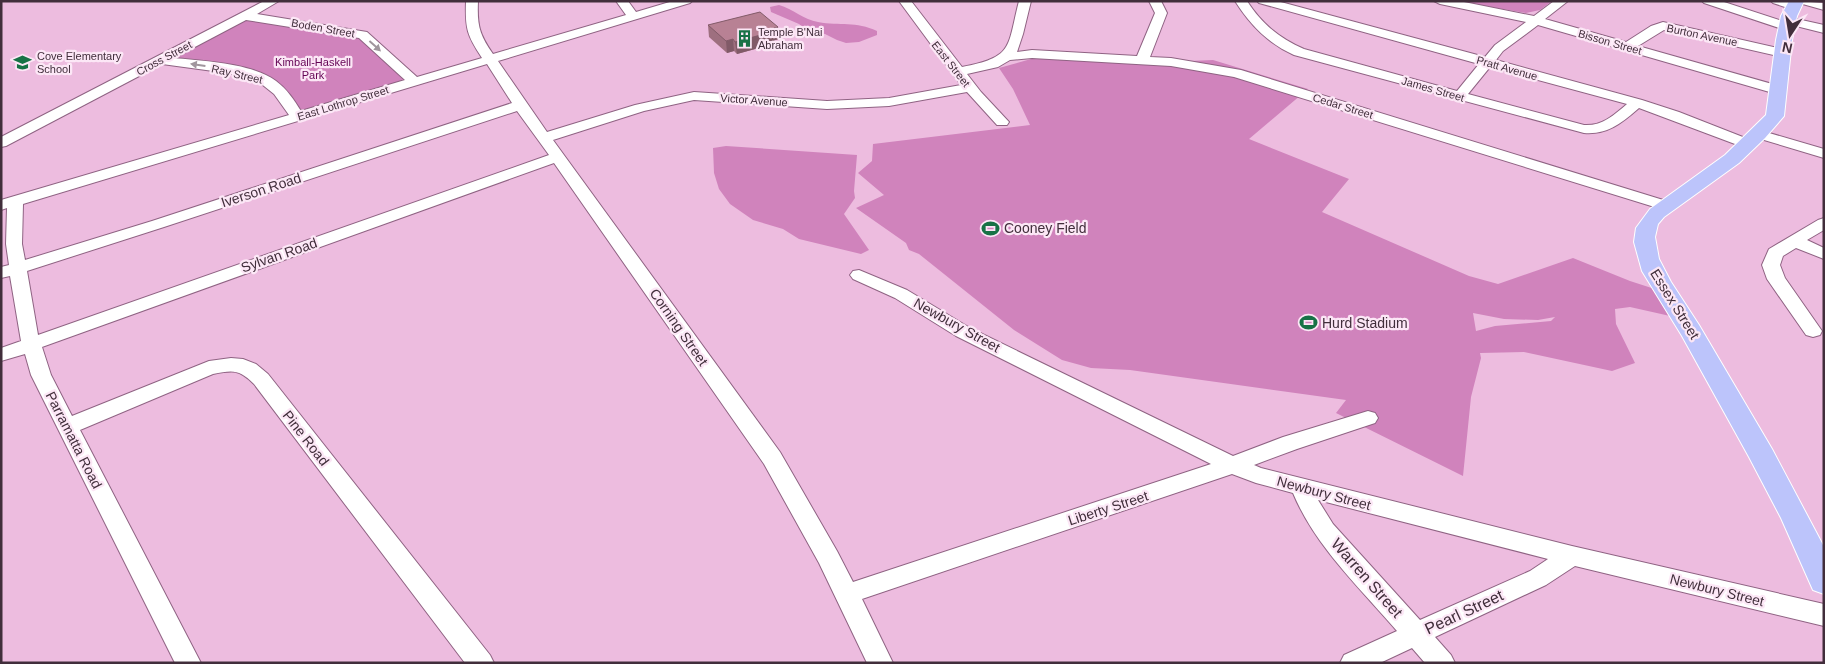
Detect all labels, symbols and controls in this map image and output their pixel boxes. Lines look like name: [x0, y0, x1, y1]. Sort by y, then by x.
north arrow: [1765, 10, 1815, 60]
street label: Boden Street: [290, 17, 356, 39]
street label: Burton Avenue: [1666, 22, 1738, 48]
place label: Temple B'Nai Abraham: [758, 26, 822, 51]
street label: Bisson Street: [1577, 27, 1643, 57]
building icon: Temple B'Nai Abraham: [734, 28, 754, 48]
street label: Cross Street: [134, 38, 194, 78]
street label: East Street: [930, 39, 972, 89]
text: N: [1781, 39, 1794, 57]
one-way arrow: [369, 40, 381, 52]
place label: Cove Elementary School: [37, 50, 122, 75]
school or university icon: Cove Elementary School: [13, 52, 33, 72]
street label: Pratt Avenue: [1475, 54, 1539, 82]
park label: Kimball-Haskell Park: [275, 56, 351, 81]
one-way arrow: [189, 61, 205, 69]
street label: Ray Street: [210, 62, 264, 86]
street label: James Street: [1400, 74, 1466, 104]
street label: East Lothrop Street: [296, 83, 390, 123]
street label: Cedar Street: [1311, 91, 1375, 121]
street label: Victor Avenue: [720, 92, 788, 108]
street label: Iverson Road: [219, 170, 303, 210]
sports icon: Cooney Field: [980, 218, 1000, 238]
place label: Cooney Field: [1004, 220, 1087, 236]
street label: Sylvan Road: [239, 235, 319, 275]
street label: Essex Street: [1647, 266, 1703, 342]
street label: Corning Street: [647, 285, 712, 369]
street label: Newbury Street: [911, 295, 1003, 355]
sports icon: Hurd Stadium: [1298, 313, 1318, 333]
place label: Hurd Stadium: [1322, 315, 1408, 331]
street label: Parramatta Road: [43, 389, 105, 491]
street label: Pine Road: [280, 407, 332, 469]
street label: Newbury Street: [1275, 473, 1373, 513]
street label: Liberty Street: [1066, 487, 1150, 528]
street label: Warren Street: [1328, 535, 1406, 621]
street label: Newbury Street: [1668, 571, 1766, 609]
street label: Pearl Street: [1422, 586, 1506, 638]

